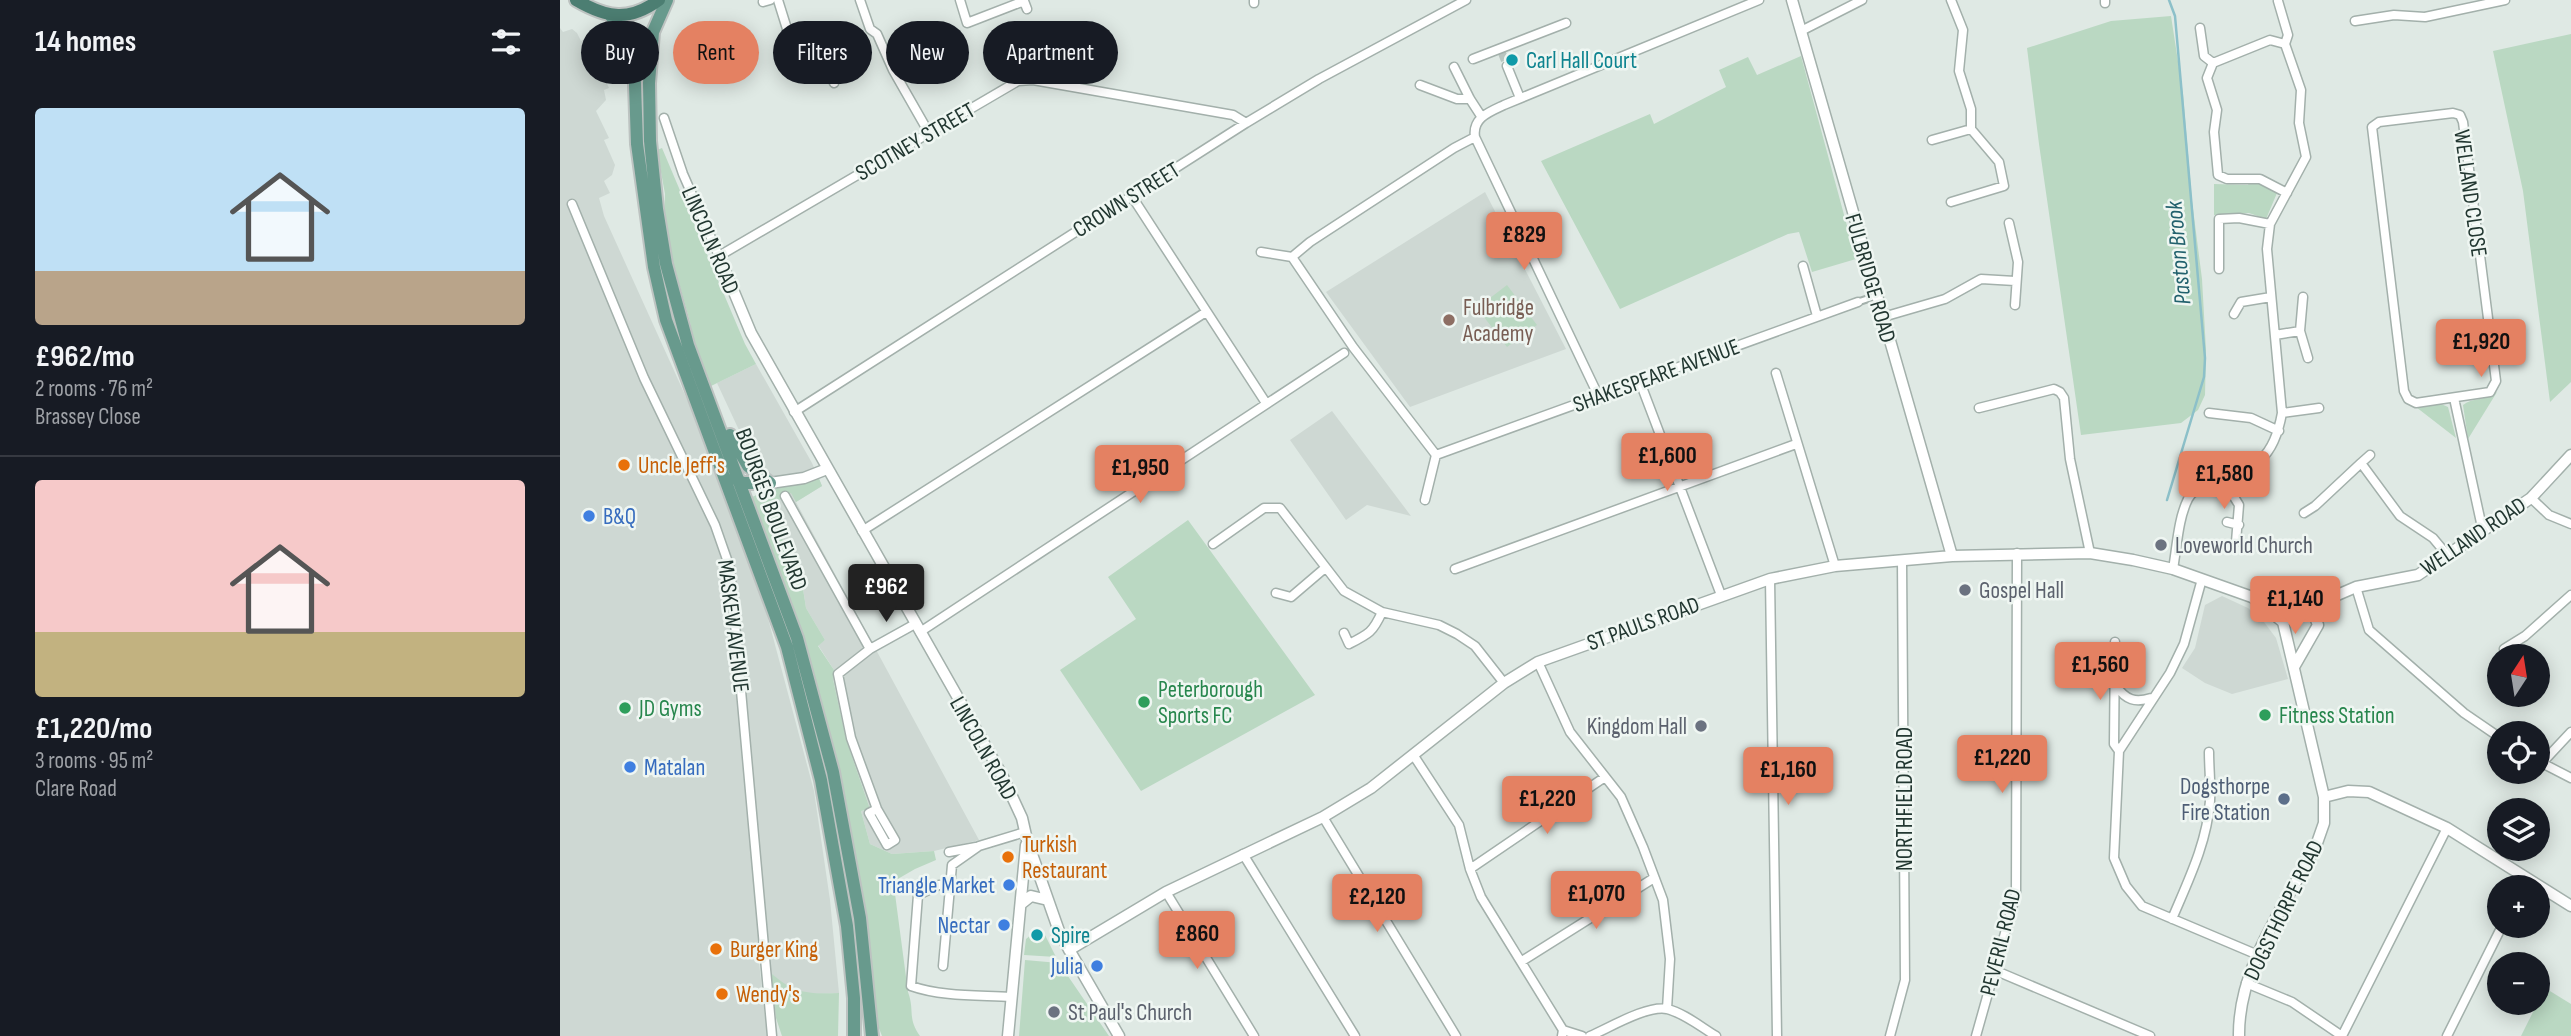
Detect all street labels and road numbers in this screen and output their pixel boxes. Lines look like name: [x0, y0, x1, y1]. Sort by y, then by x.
street label: SCOTNEY STREET: [851, 96, 980, 187]
street label: WELLAND CLOSE: [2447, 128, 2493, 258]
street label: CROWN STREET: [1068, 156, 1185, 244]
street label: LINCOLN ROAD: [675, 182, 745, 298]
street label: FULBRIDGE ROAD: [1838, 210, 1902, 346]
street label: SHAKESPEARE AVENUE: [1569, 333, 1743, 419]
street label: BOURGES BOULEVARD: [729, 424, 813, 594]
street label: WELLAND ROAD: [2416, 491, 2532, 582]
street label: MASKEW AVENUE: [711, 558, 755, 694]
street label: ST PAULS ROAD: [1583, 591, 1703, 657]
street label: LINCOLN ROAD: [943, 692, 1023, 805]
street label: NORTHFIELD ROAD: [1891, 727, 1919, 871]
street label: DOGSTHORPE ROAD: [2238, 836, 2330, 985]
street label: PEVERIL ROAD: [1974, 886, 2028, 999]

